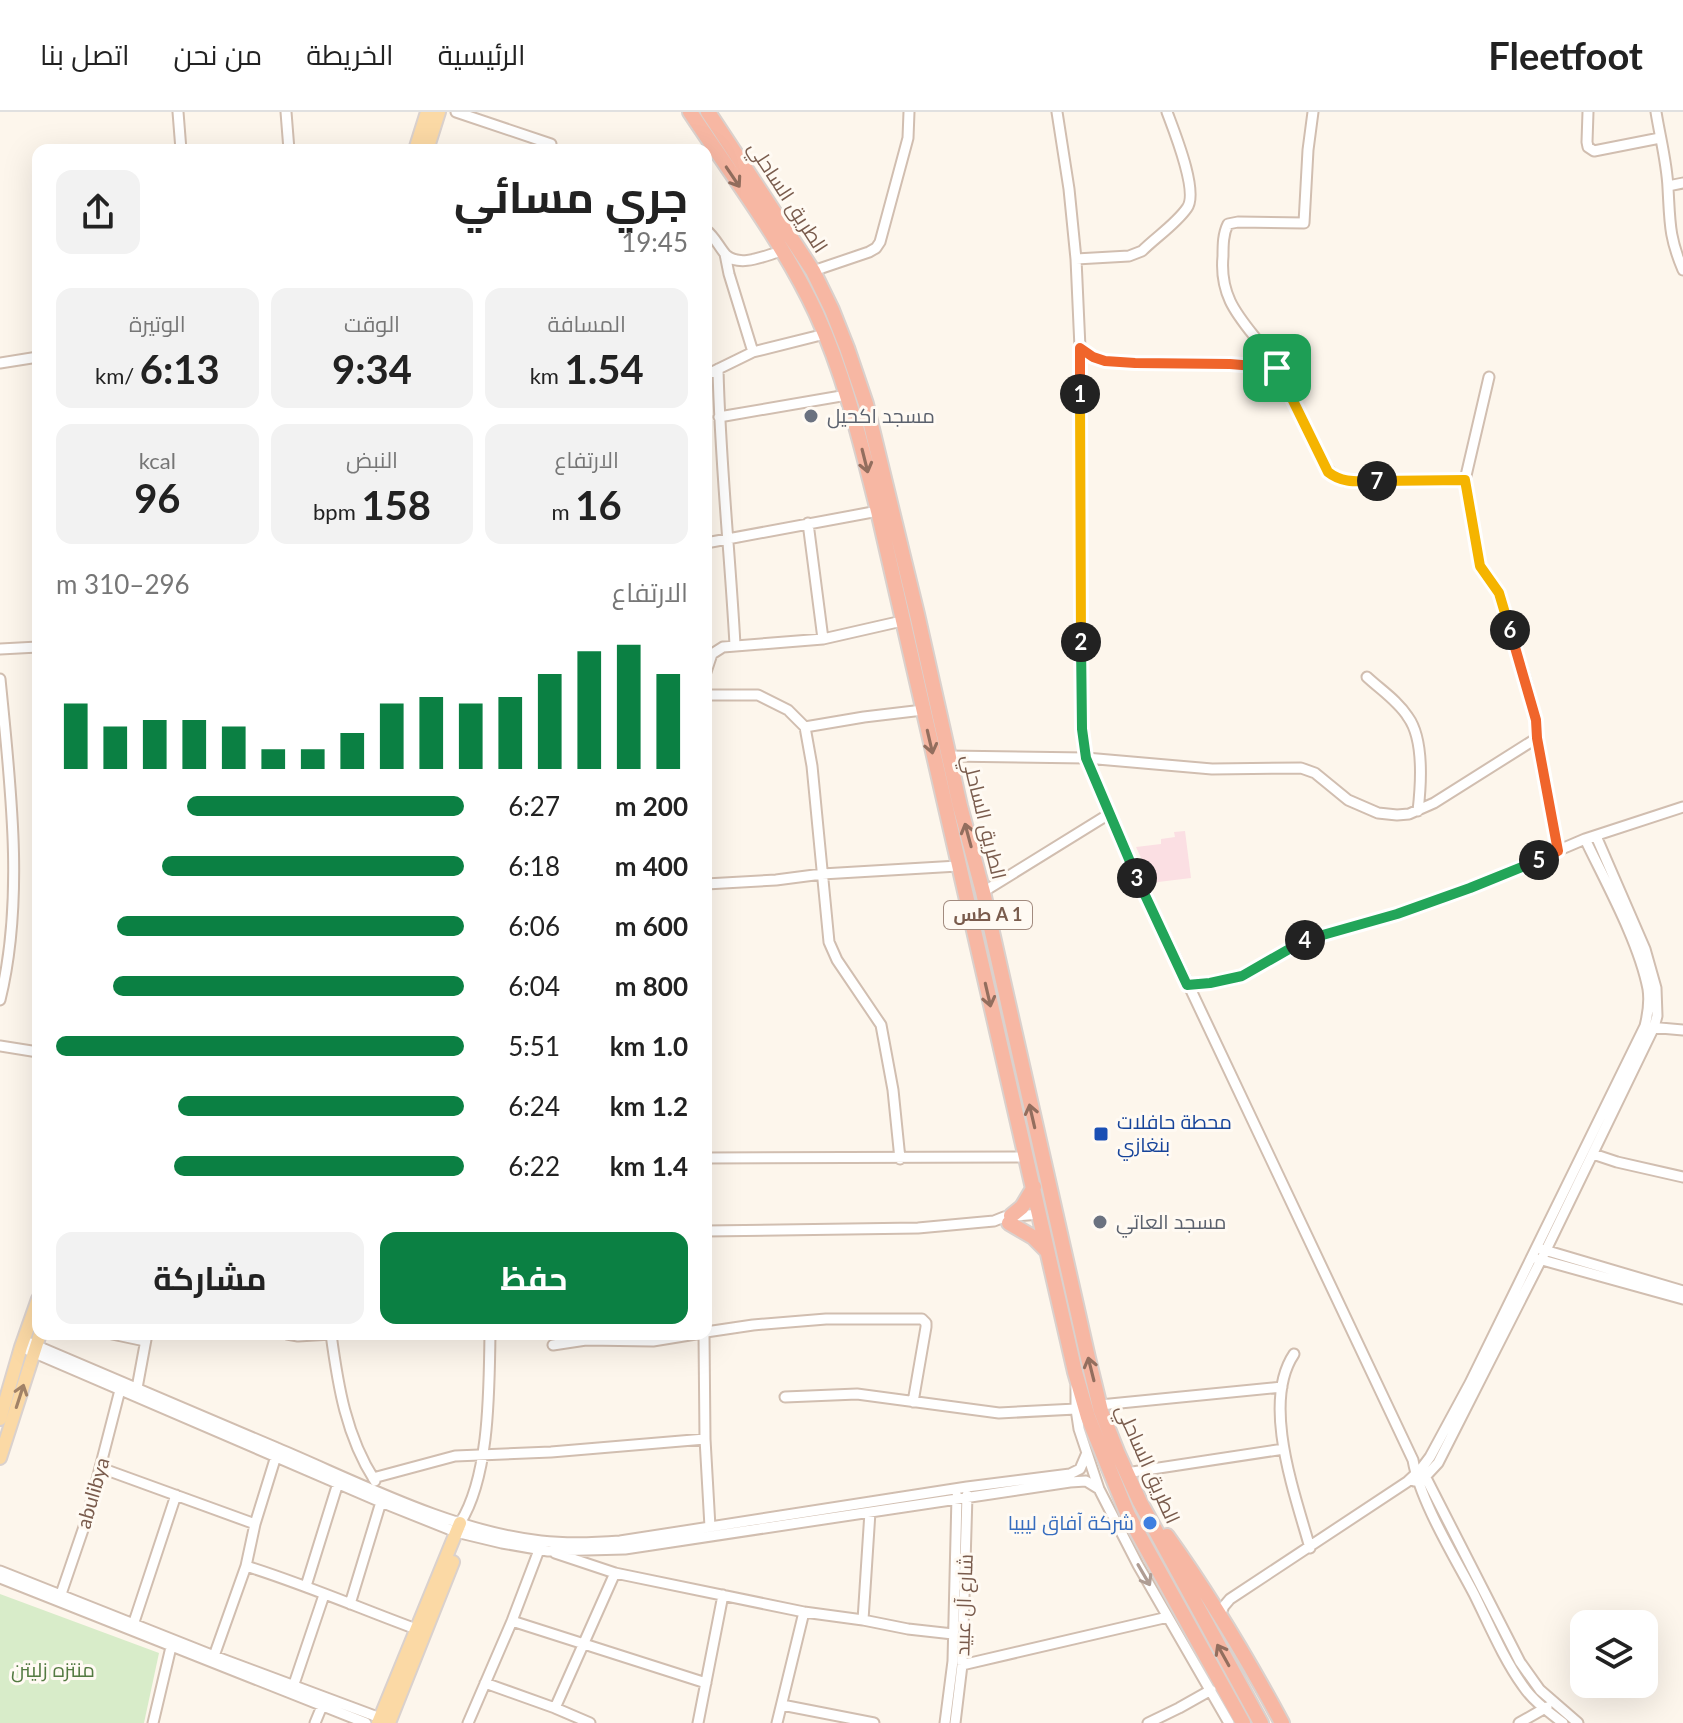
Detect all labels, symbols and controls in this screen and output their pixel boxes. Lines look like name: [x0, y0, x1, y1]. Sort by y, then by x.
text: Fleetfoot: [1488, 32, 1643, 78]
text: اتصل بنا: [40, 37, 130, 71]
text: من نحن: [174, 37, 262, 71]
text: الخريطة: [306, 37, 394, 71]
text: الرئيسية: [438, 37, 526, 71]
street label: الطريق الساحلي: [740, 136, 834, 259]
one-way arrow: [725, 165, 741, 188]
button: share: [56, 170, 140, 254]
text: جري مسائي: [454, 170, 688, 222]
text: 19:45: [621, 226, 688, 258]
text: الوتيرة: [129, 310, 186, 337]
text: الوقت: [344, 310, 400, 337]
text: المسافة: [548, 310, 626, 337]
pin: [1243, 334, 1311, 402]
text: 6:13: [140, 345, 220, 393]
text: 9:34: [332, 345, 412, 393]
text: 1.54: [565, 345, 644, 393]
icon: arrive: [1255, 346, 1299, 390]
text: /km: [95, 362, 140, 389]
text: km: [530, 362, 565, 389]
pin: 1: [1060, 374, 1100, 414]
text: 1: [1074, 380, 1086, 407]
place label: مسجد اكحيل: [827, 403, 935, 429]
marker: مسجد اكحيل: [802, 407, 820, 425]
text: النبض: [346, 446, 398, 473]
text: الارتفاع: [554, 446, 619, 473]
text: kcal: [139, 447, 176, 474]
one-way arrow: [859, 448, 874, 474]
pin: 7: [1357, 461, 1397, 501]
text: 7: [1371, 467, 1383, 494]
text: 96: [134, 474, 181, 522]
text: 158: [361, 481, 431, 529]
text: 16: [575, 481, 622, 529]
text: bpm: [313, 498, 361, 525]
text: m: [552, 498, 575, 525]
text: 296–310 m: [56, 568, 190, 600]
text: الارتفاع: [612, 576, 688, 608]
pin: 6: [1490, 610, 1530, 650]
text: 6: [1504, 616, 1516, 643]
pin: 2: [1061, 622, 1101, 662]
text: 2: [1075, 628, 1087, 655]
one-way arrow: [923, 728, 938, 754]
street label: الطريق الساحلي: [953, 752, 1012, 883]
text: 6:27: [508, 790, 560, 822]
text: 200 m: [615, 790, 688, 822]
one-way arrow: [959, 823, 974, 849]
pin: 5: [1519, 840, 1559, 880]
text: 5: [1533, 846, 1545, 873]
text: 6:18: [508, 850, 560, 882]
text: 400 m: [615, 850, 688, 882]
pin: 3: [1117, 858, 1157, 898]
text: 3: [1131, 864, 1143, 891]
road number: طس A 1: [944, 901, 1032, 929]
text: 6:06: [508, 910, 560, 942]
text: 600 m: [615, 910, 688, 942]
pin: 4: [1285, 920, 1325, 960]
text: 4: [1299, 926, 1311, 953]
text: 6:04: [508, 970, 560, 1002]
text: 800 m: [615, 970, 688, 1002]
one-way arrow: [982, 982, 997, 1008]
text: 5:51: [508, 1030, 560, 1062]
text: 1.0 km: [610, 1030, 688, 1062]
text: 6:24: [508, 1090, 560, 1122]
text: 1.2 km: [610, 1090, 688, 1122]
one-way arrow: [1024, 1104, 1039, 1129]
place label: محطة حافلات بنغازي: [1117, 1109, 1232, 1161]
marker: محطة حافلات بنغازي: [1092, 1125, 1110, 1143]
text: 6:22: [508, 1150, 560, 1182]
text: 1.4 km: [610, 1150, 688, 1182]
place label: مسجد العاتي: [1116, 1209, 1226, 1238]
marker: مسجد العاتي: [1091, 1213, 1109, 1231]
button: مشاركة: [56, 1232, 364, 1324]
button: حفظ: [380, 1232, 688, 1324]
one-way arrow: [1082, 1357, 1097, 1383]
one-way arrow: [13, 1384, 28, 1409]
street label: الطريق الساحلي: [1107, 1400, 1186, 1529]
street label: abulibya: [70, 1454, 114, 1531]
place label: شركة آفاق ليبيا: [1008, 1510, 1134, 1536]
marker: شركة آفاق ليبيا: [1141, 1514, 1159, 1532]
street label: شارع آل عبيد: [949, 1554, 980, 1656]
one-way arrow: [1136, 1563, 1152, 1586]
map controls: [1570, 1610, 1658, 1698]
button: layers: [1570, 1610, 1658, 1698]
one-way arrow: [1215, 1644, 1231, 1667]
park label: منتزه زليتن: [11, 1657, 95, 1683]

